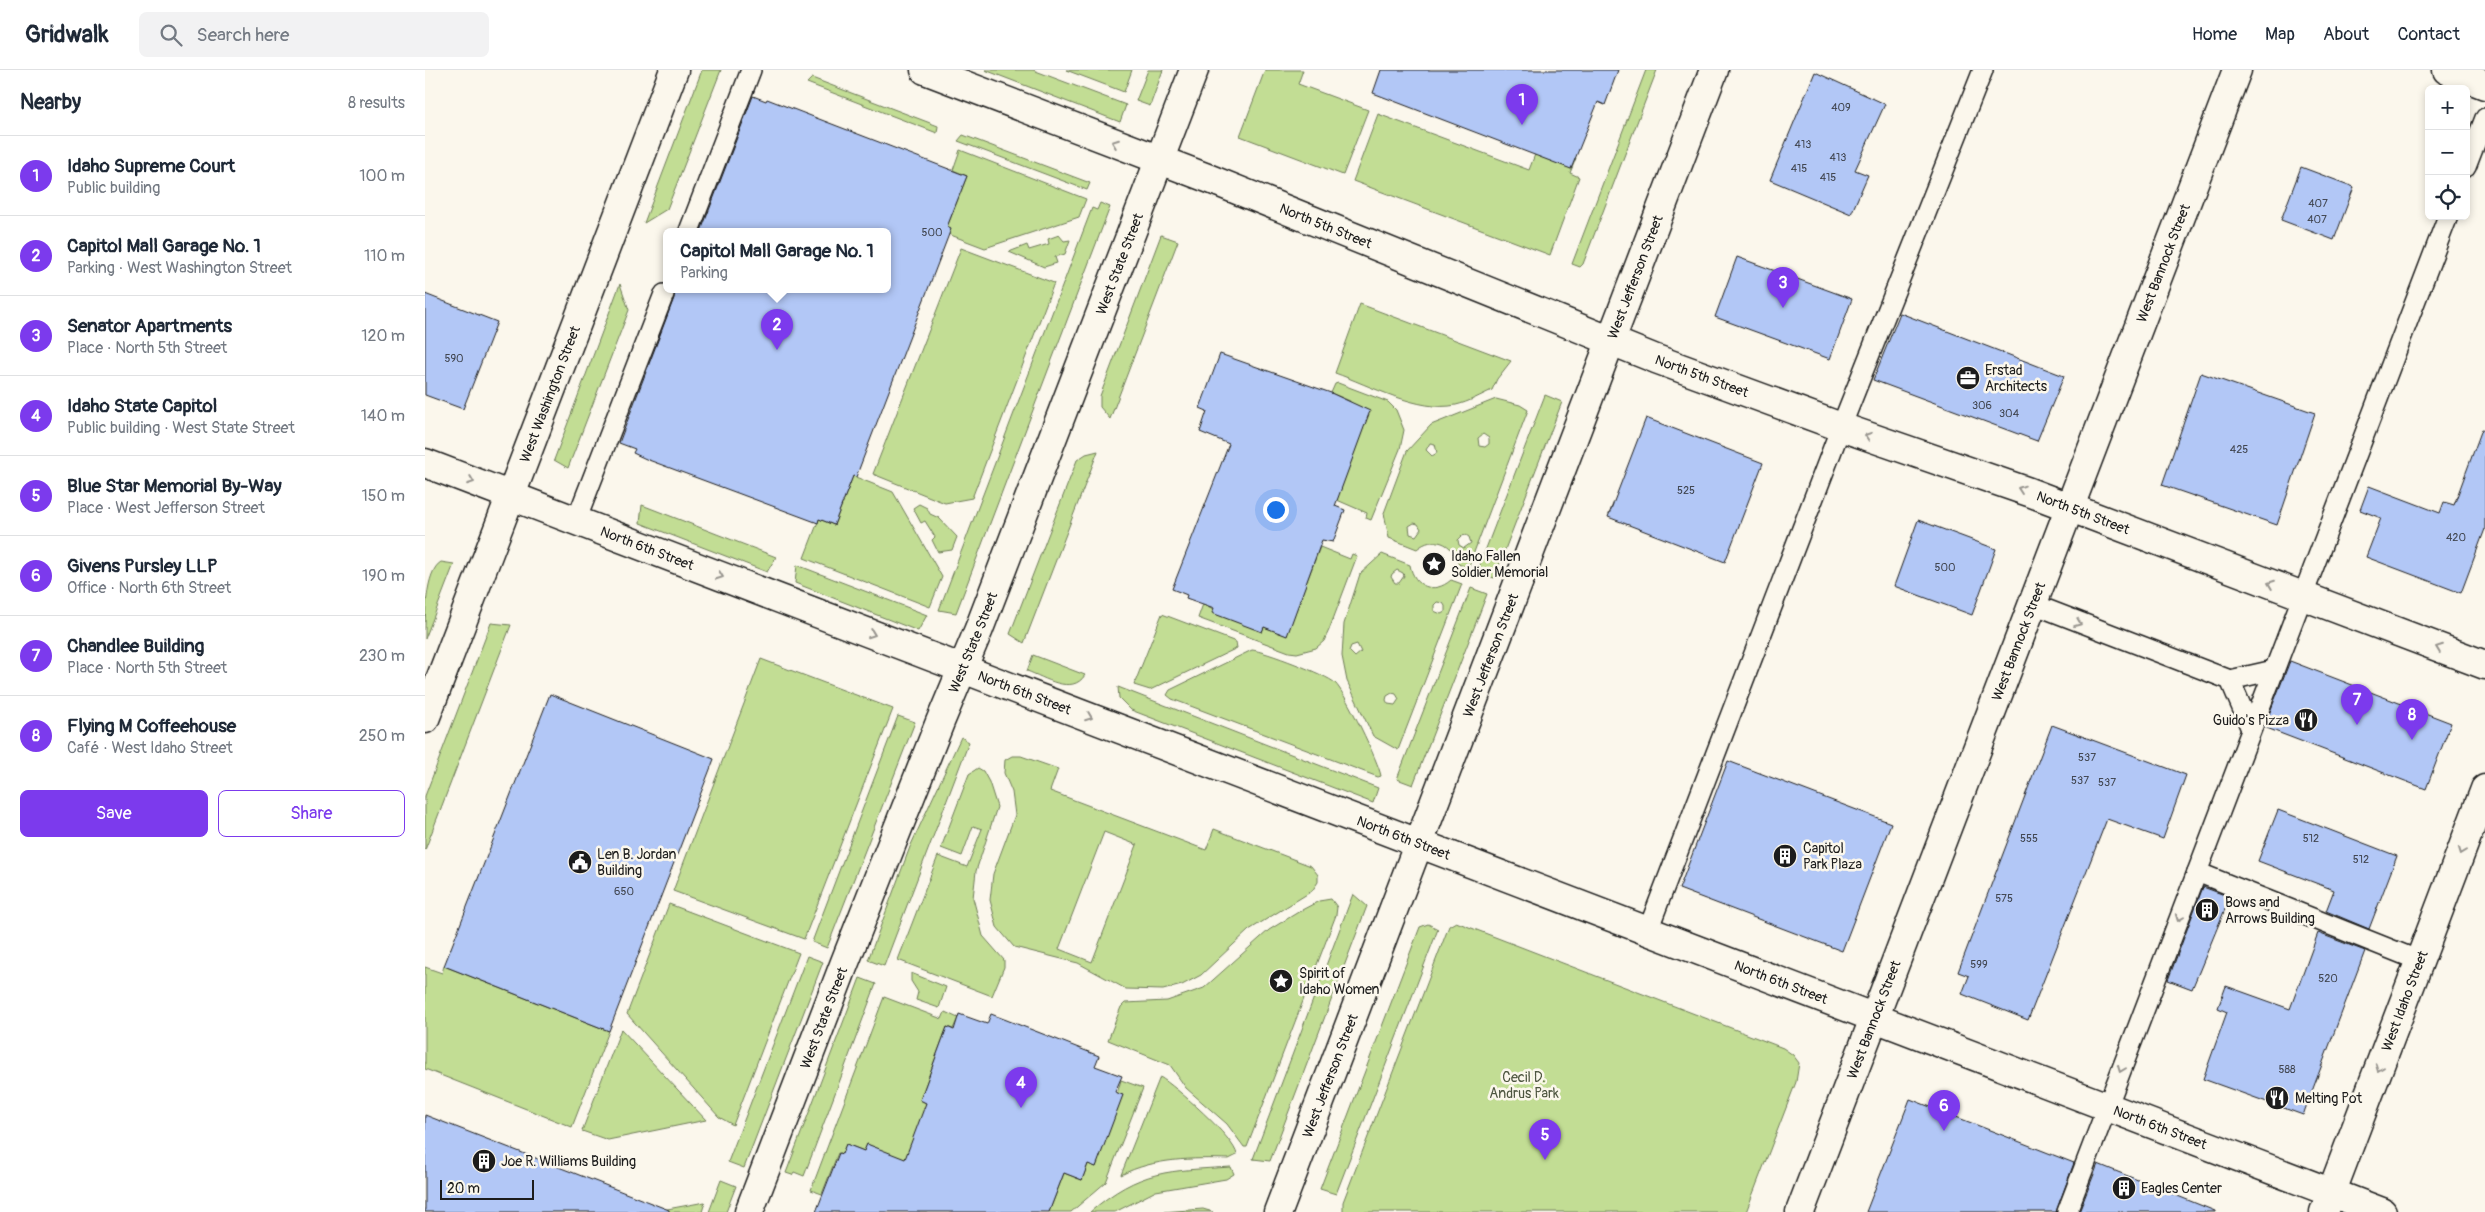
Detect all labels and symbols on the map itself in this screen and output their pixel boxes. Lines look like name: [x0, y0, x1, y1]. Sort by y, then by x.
pin: 1: [1506, 84, 1538, 125]
house number: 409: [1831, 101, 1851, 114]
house number: 413: [1795, 138, 1811, 151]
one-way arrow: [1111, 139, 1120, 149]
house number: 413: [1830, 151, 1846, 164]
house number: 415: [1791, 162, 1807, 175]
house number: 415: [1820, 171, 1836, 184]
house number: 407: [2308, 197, 2328, 210]
street label: North 5th Street: [1277, 200, 1375, 253]
street label: West Bannock Street: [2133, 201, 2194, 325]
street label: West State Street: [1093, 211, 1147, 317]
street label: West Jefferson Street: [1604, 212, 1667, 341]
house number: 407: [2307, 213, 2327, 226]
house number: 500: [922, 226, 943, 239]
pin: 3: [1767, 267, 1799, 308]
pin: 2: [761, 309, 793, 350]
street label: West Washington Street: [516, 323, 584, 465]
street label: North 5th Street: [1653, 351, 1751, 401]
house number: 590: [444, 352, 464, 365]
place label: Erstad Architects: [1985, 362, 2048, 395]
office icon: Erstad Architects: [1955, 365, 1981, 391]
house number: 306: [1972, 399, 1992, 412]
house number: 304: [1999, 407, 2020, 420]
one-way arrow: [1864, 432, 1872, 442]
house number: 425: [2230, 443, 2248, 456]
one-way arrow: [466, 475, 474, 485]
house number: 525: [1677, 484, 1695, 497]
one-way arrow: [2018, 485, 2026, 495]
street label: North 5th Street: [2034, 488, 2132, 538]
your location: [1263, 497, 1289, 523]
street label: North 6th Street: [598, 523, 697, 574]
house number: 420: [2446, 531, 2466, 544]
place label: Idaho Fallen Soldier Memorial: [1451, 548, 1548, 581]
place icon: Idaho Fallen Soldier Memorial: [1421, 551, 1447, 577]
house number: 500: [1935, 561, 1956, 574]
one-way arrow: [716, 570, 724, 580]
street label: West Bannock Street: [1988, 580, 2049, 703]
one-way arrow: [2267, 580, 2276, 591]
street label: West State Street: [945, 589, 1001, 696]
street label: West Jefferson Street: [1460, 591, 1523, 720]
one-way arrow: [2073, 616, 2082, 627]
one-way arrow: [868, 628, 876, 638]
one-way arrow: [2436, 644, 2444, 654]
street label: North 6th Street: [975, 667, 1074, 719]
pin: 7: [2341, 684, 2373, 725]
pin: 8: [2396, 699, 2428, 740]
restaurant icon: Guido's Pizza: [2293, 707, 2319, 733]
one-way arrow: [1085, 711, 1093, 721]
place label: Guido's Pizza: [2213, 712, 2289, 729]
house number: 537: [2078, 751, 2096, 764]
house number: 537: [2071, 774, 2089, 787]
house number: 537: [2098, 776, 2116, 789]
street label: North 6th Street: [1354, 812, 1453, 864]
house number: 555: [2020, 832, 2038, 845]
house number: 512: [2303, 832, 2319, 845]
place label: Capitol Park Plaza: [1803, 840, 1862, 873]
building icon: Capitol Park Plaza: [1772, 843, 1798, 869]
place label: Len B. Jordan Building: [597, 846, 676, 879]
one-way arrow: [2457, 846, 2468, 855]
public building icon: Len B. Jordan Building: [567, 849, 593, 875]
house number: 512: [2353, 853, 2369, 866]
house number: 650: [614, 885, 634, 898]
house number: 575: [1995, 892, 2013, 905]
place label: Bows and Arrows Building: [2225, 894, 2315, 927]
building icon: Bows and Arrows Building: [2194, 897, 2220, 923]
one-way arrow: [2175, 913, 2185, 921]
street label: West Idaho Street: [2378, 948, 2432, 1054]
street label: North 6th Street: [1732, 957, 1830, 1008]
street label: West Bannock Street: [1844, 958, 1905, 1081]
house number: 599: [1970, 958, 1988, 971]
street label: West State Street: [797, 965, 851, 1071]
place label: Spirit of Idaho Women: [1299, 965, 1380, 998]
place icon: Spirit of Idaho Women: [1268, 968, 1294, 994]
house number: 520: [2318, 972, 2338, 985]
street label: West Jefferson Street: [1299, 1011, 1362, 1140]
house number: 588: [2278, 1063, 2296, 1076]
one-way arrow: [2374, 1063, 2385, 1072]
one-way arrow: [2117, 1065, 2127, 1073]
pin: 4: [1005, 1067, 1037, 1108]
park label: Cecil D. Andrus Park: [1489, 1069, 1559, 1102]
restaurant icon: Melting Pot: [2264, 1085, 2290, 1111]
pin: 6: [1928, 1090, 1960, 1131]
place label: Melting Pot: [2295, 1090, 2363, 1107]
street label: North 6th Street: [2111, 1102, 2210, 1153]
pin: 5: [1529, 1119, 1561, 1160]
building icon: Joe R. Williams Building: [471, 1148, 497, 1174]
place label: Joe R. Williams Building: [501, 1153, 636, 1170]
building icon: Eagles Center: [2111, 1175, 2137, 1201]
scale bar: [440, 1177, 534, 1200]
place label: Eagles Center: [2141, 1180, 2222, 1197]

